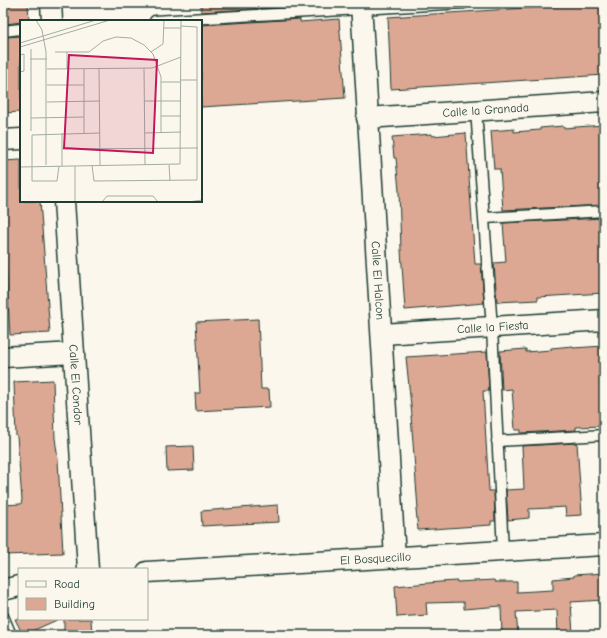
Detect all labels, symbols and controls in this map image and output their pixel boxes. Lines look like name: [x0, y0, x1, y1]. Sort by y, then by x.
inset map: [20, 20, 202, 202]
street label: Calle la Granada: [442, 100, 529, 120]
street label: Calle El Halcon: [369, 241, 387, 320]
street label: Calle la Fiesta: [457, 318, 529, 336]
street label: Calle El Condor: [66, 344, 86, 426]
street label: El Bosquecillo: [340, 549, 412, 568]
legend: [18, 568, 148, 620]
text: Road: [54, 577, 80, 591]
text: Building: [54, 597, 95, 611]

